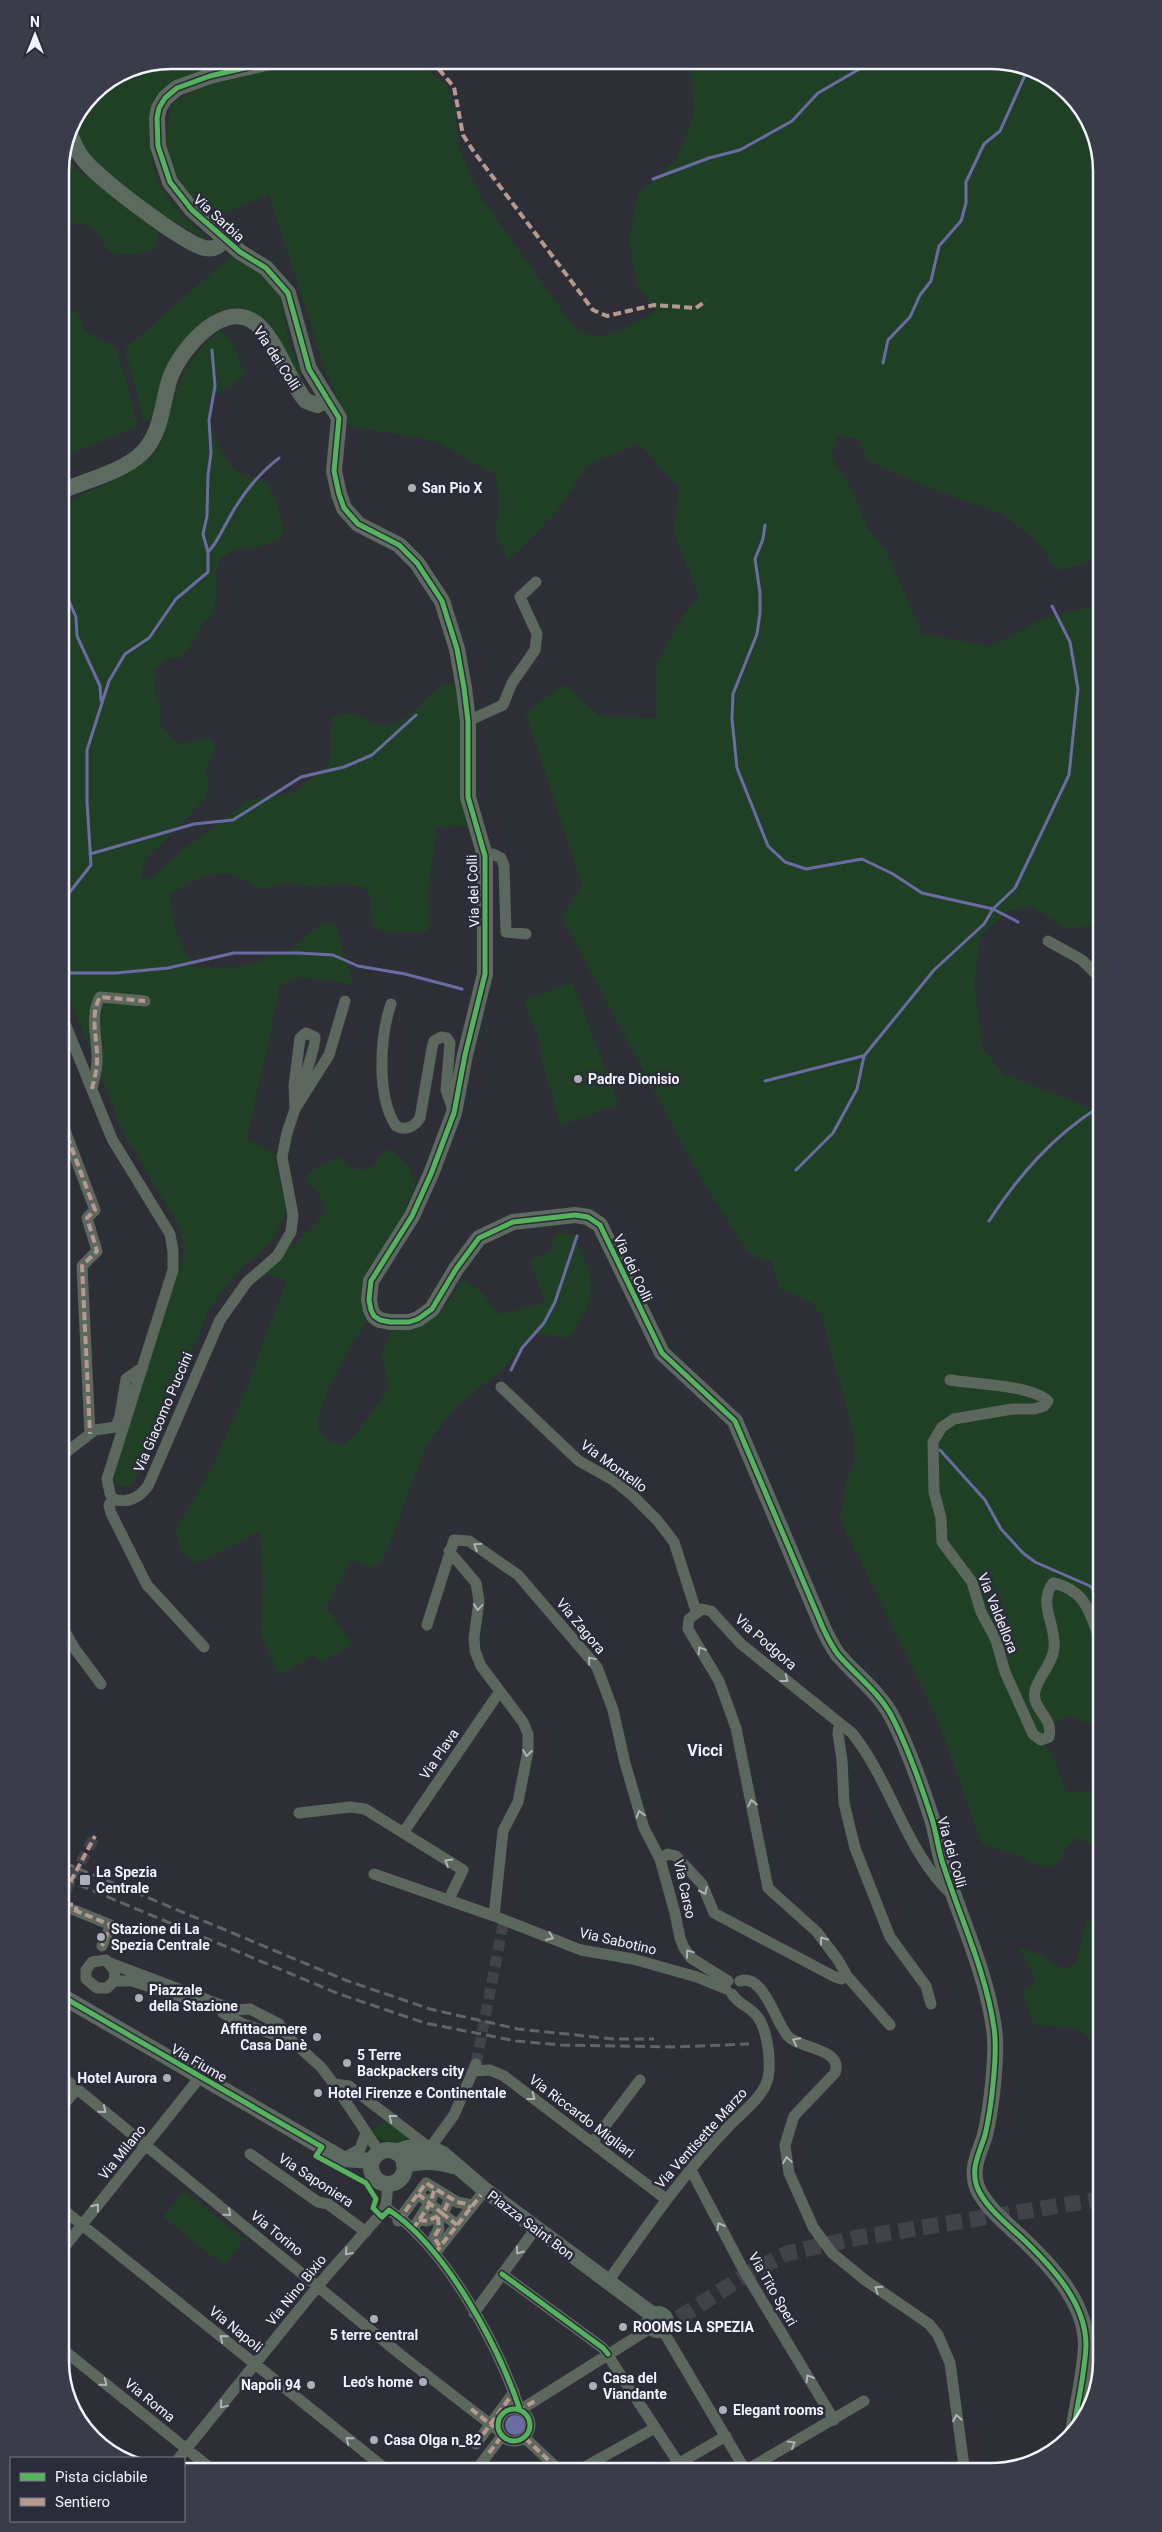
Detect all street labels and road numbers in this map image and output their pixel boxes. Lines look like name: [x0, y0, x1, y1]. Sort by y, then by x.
street label: Via Sarbia: [190, 191, 248, 245]
street label: Via dei Colli: [250, 323, 304, 393]
street label: Via dei Colli: [464, 854, 482, 928]
street label: Via dei Colli: [610, 1232, 656, 1304]
street label: Via Giacomo Puccini: [130, 1350, 196, 1474]
street label: Via Montello: [578, 1437, 650, 1495]
street label: Via Valdellora: [975, 1570, 1021, 1656]
street label: Via Zagora: [553, 1595, 609, 1657]
street label: Via Podgora: [732, 1611, 800, 1673]
street label: Via Plava: [416, 1726, 462, 1782]
street label: Via dei Colli: [934, 1815, 970, 1889]
street label: Via Carso: [671, 1858, 699, 1920]
street label: Via Sabotino: [578, 1924, 658, 1958]
street label: Via Fiume: [168, 2041, 230, 2085]
street label: Via Riccardo Migliari: [526, 2071, 638, 2161]
street label: Via Ventisette Marzo: [652, 2085, 750, 2191]
street label: Via Milano: [95, 2121, 149, 2183]
street label: Via Saponiera: [276, 2150, 356, 2210]
street label: Piazza Saint Bon: [485, 2187, 577, 2263]
street label: Via Torino: [248, 2207, 306, 2259]
street label: Via Tito Speri: [745, 2249, 801, 2329]
street label: Via Nino Bixio: [263, 2251, 329, 2329]
street label: Via Napoli: [206, 2303, 266, 2355]
street label: Via Roma: [122, 2375, 178, 2425]

